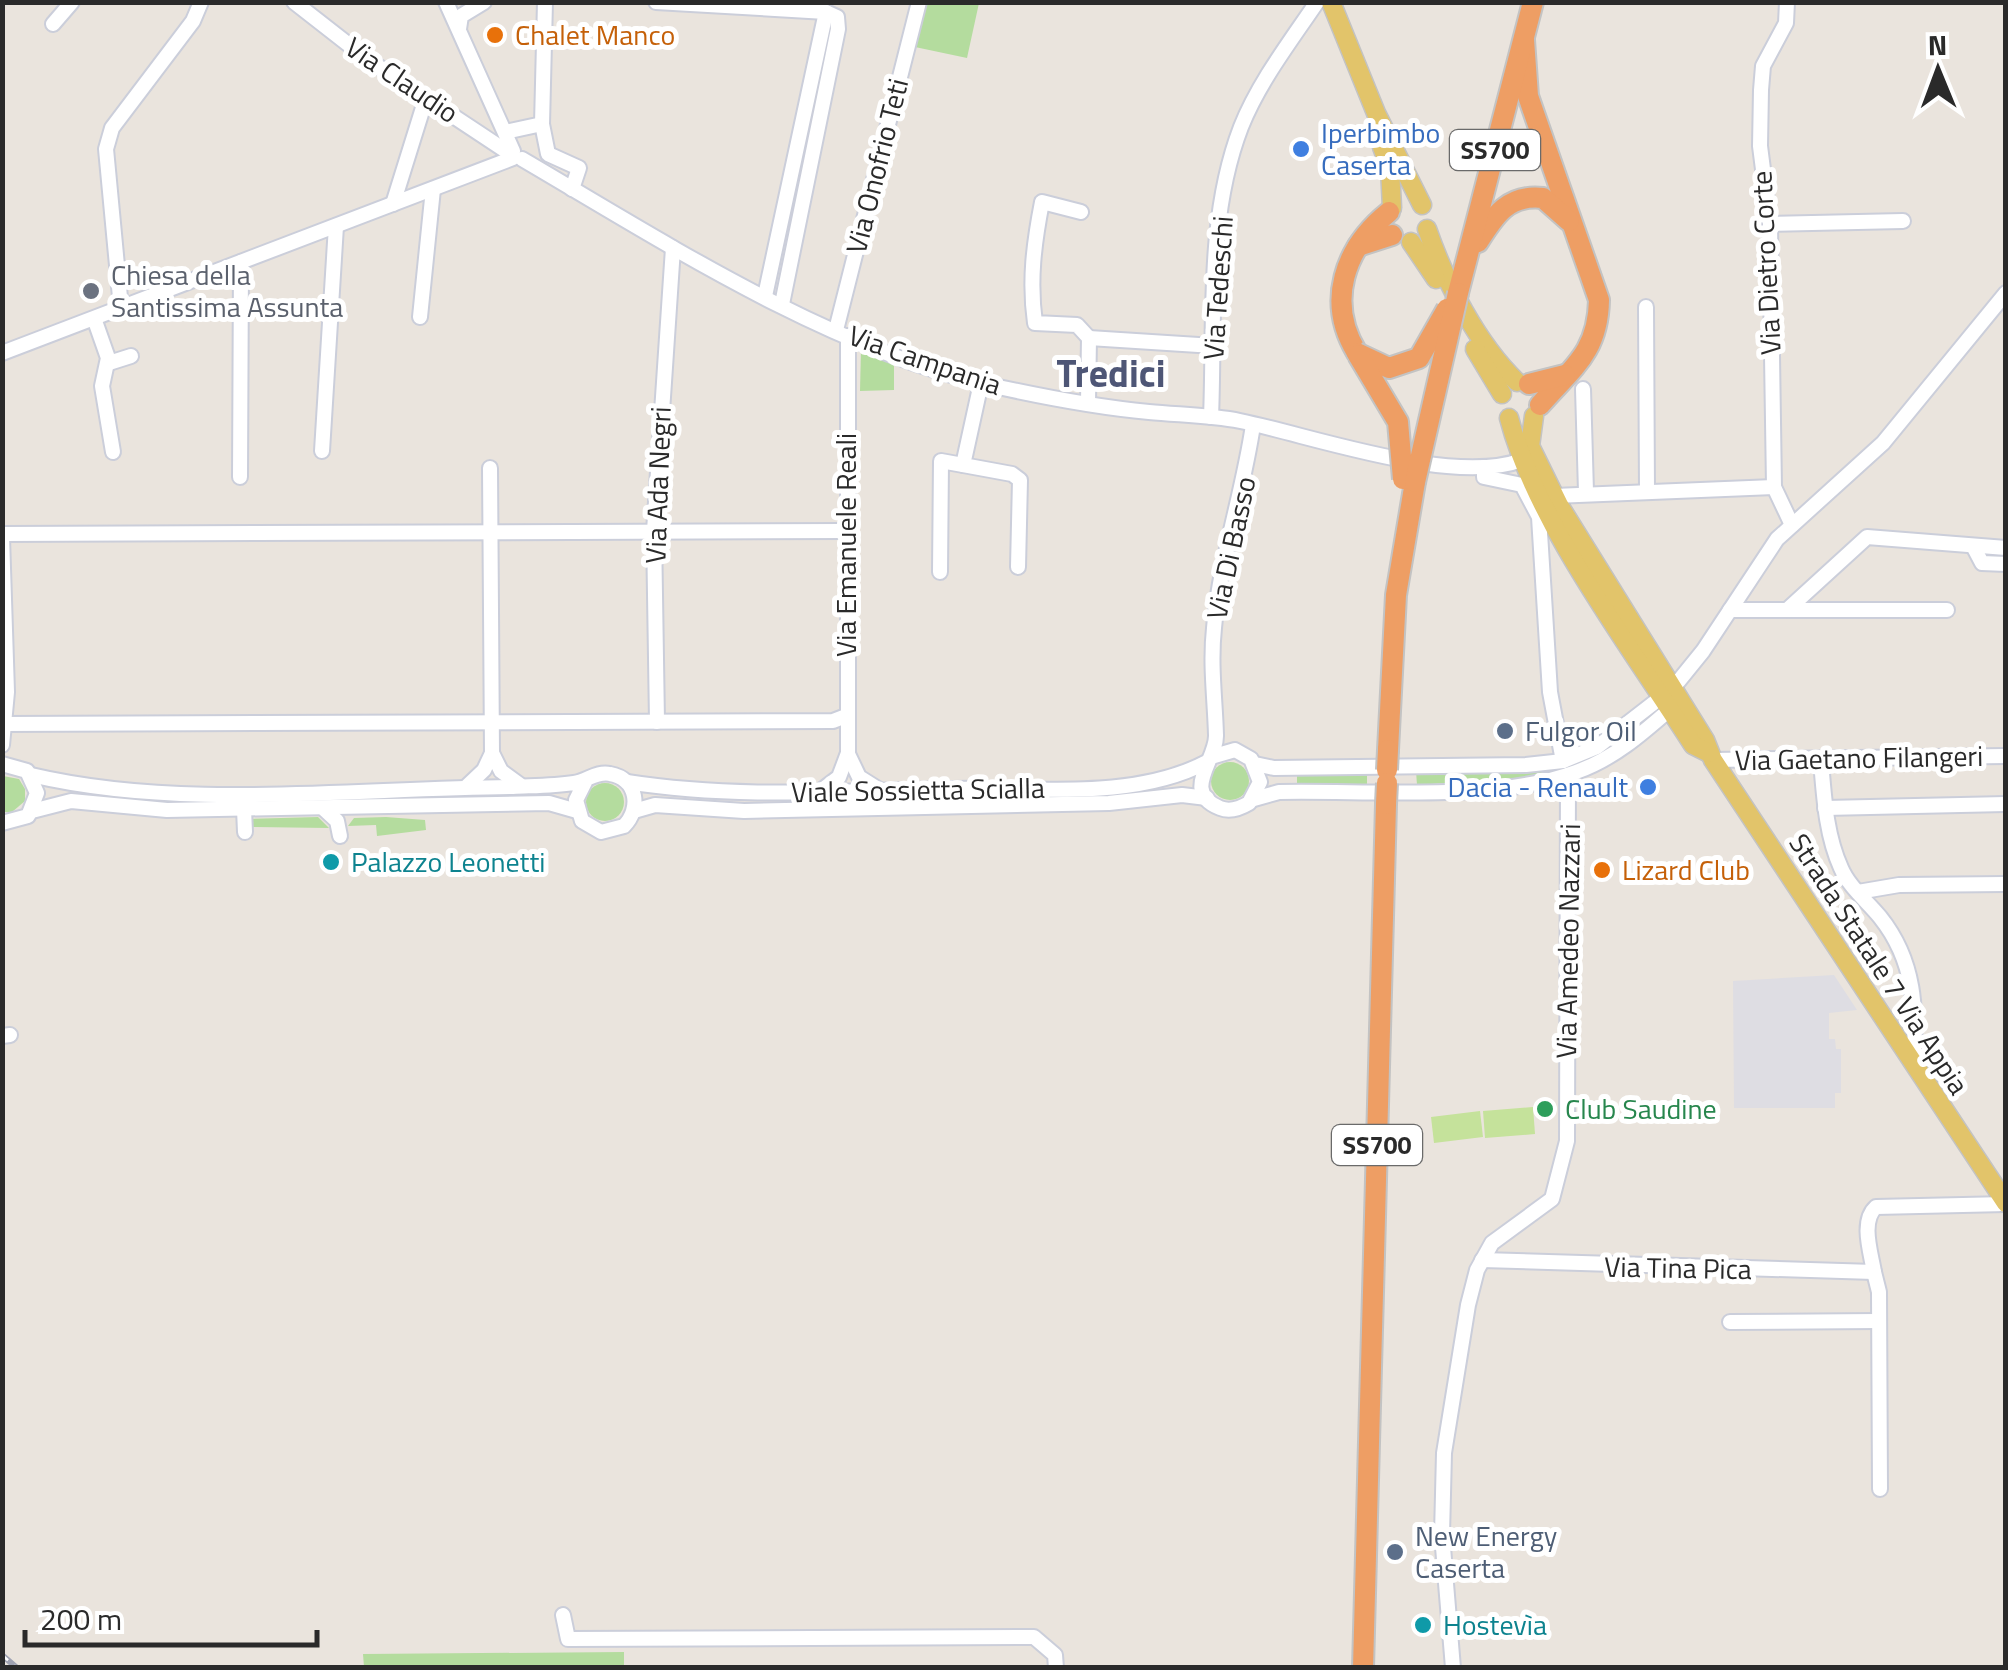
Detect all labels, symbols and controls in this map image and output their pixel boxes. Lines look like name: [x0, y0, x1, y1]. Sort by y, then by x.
place label: Chalet Manco: [515, 13, 675, 56]
north arrow: [1888, 20, 1988, 120]
text: N: [1927, 23, 1948, 66]
marker: Chalet Manco: [484, 24, 506, 46]
street label: Via Claudio: [337, 26, 468, 133]
street label: Via Onofrio Teti: [834, 74, 919, 258]
place label: Iperbimbo Caserta: [1321, 111, 1440, 186]
road number: SS700: [1450, 130, 1540, 170]
marker: Iperbimbo Caserta: [1290, 138, 1312, 160]
street label: Via Dietro Corte: [1739, 170, 1792, 356]
street label: Via Tedeschi: [1191, 214, 1244, 361]
place label: Chiesa della Santissima Assunta: [111, 253, 343, 328]
marker: Chiesa della Santissima Assunta: [80, 280, 102, 302]
street label: Via Campania: [843, 313, 1007, 406]
district label: Tredici: [1057, 344, 1165, 402]
street label: Via Ada Negri: [633, 406, 682, 564]
street label: Via Emanuele Reali: [824, 433, 867, 657]
street label: Via Di Basso: [1194, 472, 1267, 623]
place label: Fulgor Oil: [1525, 709, 1637, 752]
marker: Fulgor Oil: [1494, 720, 1516, 742]
street label: Via Gaetano Filangeri: [1734, 734, 1984, 781]
place label: Dacia - Renault: [1448, 765, 1628, 808]
street label: Viale Sossietta Scialla: [791, 766, 1045, 813]
marker: Dacia - Renault: [1637, 776, 1659, 798]
street label: Via Amedeo Nazzari: [1544, 823, 1591, 1059]
street label: Strada Statale 7 Via Appia: [1779, 825, 1980, 1103]
place label: Palazzo Leonetti: [351, 840, 545, 883]
place label: Lizard Club: [1622, 848, 1750, 891]
marker: Palazzo Leonetti: [320, 851, 342, 873]
marker: Lizard Club: [1591, 859, 1613, 881]
place label: Club Saudine: [1565, 1087, 1717, 1130]
marker: Club Saudine: [1534, 1098, 1556, 1120]
road number: SS700: [1332, 1125, 1422, 1165]
street label: Via Tina Pica: [1604, 1245, 1752, 1290]
place label: New Energy Caserta: [1415, 1514, 1557, 1589]
marker: New Energy Caserta: [1384, 1541, 1406, 1563]
scale bar: [25, 1585, 318, 1647]
text: 200 m: [40, 1596, 122, 1642]
place label: Hostevìa: [1443, 1603, 1547, 1646]
marker: Hostevìa: [1412, 1614, 1434, 1636]

